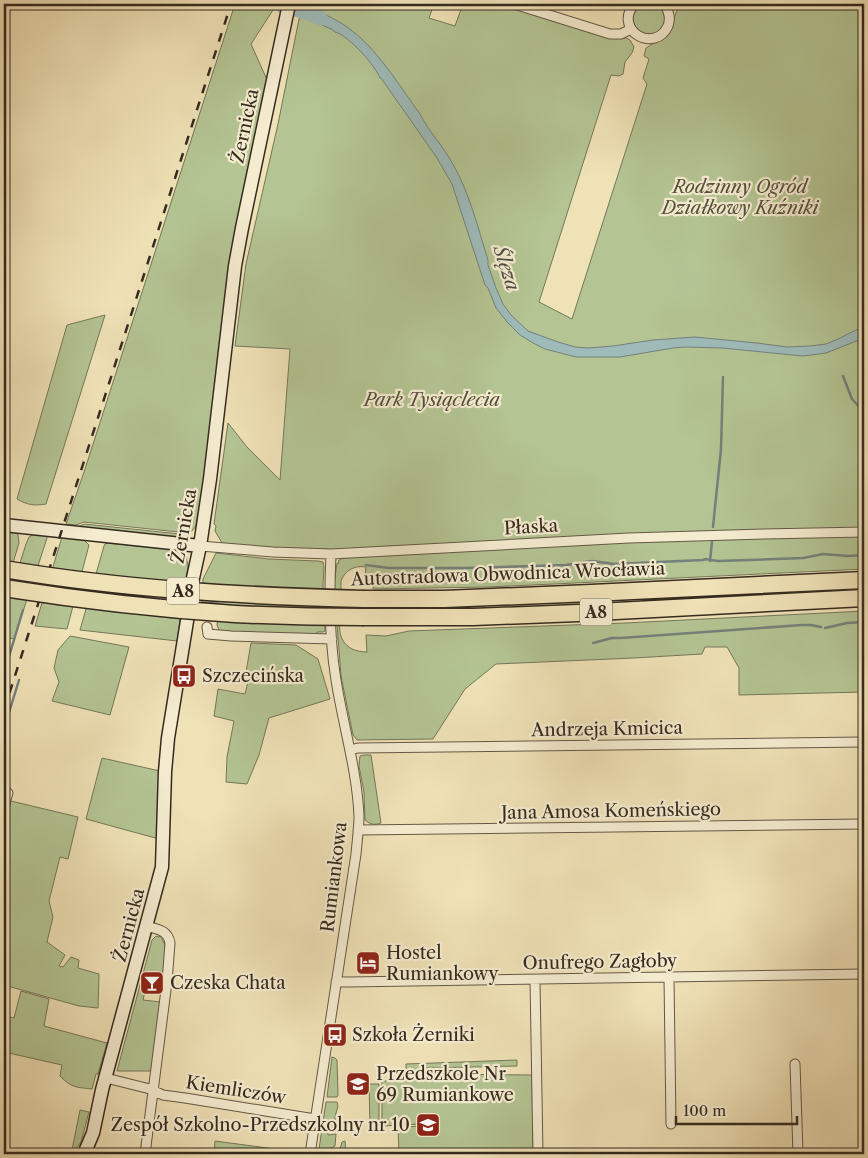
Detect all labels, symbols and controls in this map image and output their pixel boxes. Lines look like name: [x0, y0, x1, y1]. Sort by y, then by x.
street label: Żernicka: [225, 86, 264, 165]
park label: Rodzinny Ogród Działkowy Kuźniki: [660, 176, 820, 219]
water label: Ślęza: [488, 242, 525, 294]
park label: Park Tysiąclecia: [362, 389, 500, 411]
street label: Żernicka: [166, 486, 201, 565]
street label: Płaska: [503, 515, 559, 539]
street label: Autostradowa Obwodnica Wrocławia: [349, 558, 666, 591]
road number: A8: [167, 578, 199, 604]
road number: A8: [580, 598, 612, 626]
bus stop icon: Szczecińska: [171, 663, 197, 689]
place label: Szczecińska: [202, 665, 305, 687]
street label: Andrzeja Kmicica: [530, 717, 684, 741]
street label: Jana Amosa Komeńskiego: [498, 798, 721, 824]
street label: Rumiankowa: [316, 820, 352, 934]
street label: Żernicka: [108, 885, 150, 964]
place label: Hostel Rumiankowy: [386, 942, 499, 985]
hotel icon: Hostel Rumiankowy: [355, 950, 381, 976]
street label: Onufrego Zagłoby: [523, 950, 678, 974]
bar icon: Czeska Chata: [139, 970, 165, 996]
place label: Czeska Chata: [170, 972, 286, 994]
bus stop icon: Szkoła Żerniki: [322, 1022, 348, 1048]
place label: Szkoła Żerniki: [352, 1023, 475, 1046]
place label: Przedszkole Nr 69 Rumiankowe: [376, 1063, 514, 1106]
street label: Kiemliczów: [184, 1071, 289, 1109]
school or university icon: Przedszkole Nr 69 Rumiankowe: [345, 1071, 371, 1097]
scale bar: [676, 1093, 797, 1125]
text: 100 m: [683, 1101, 726, 1120]
school or university icon: Zespół Szkolno-Przedszkolny nr 10: [415, 1112, 441, 1138]
place label: Zespół Szkolno-Przedszkolny nr 10: [111, 1114, 410, 1136]

